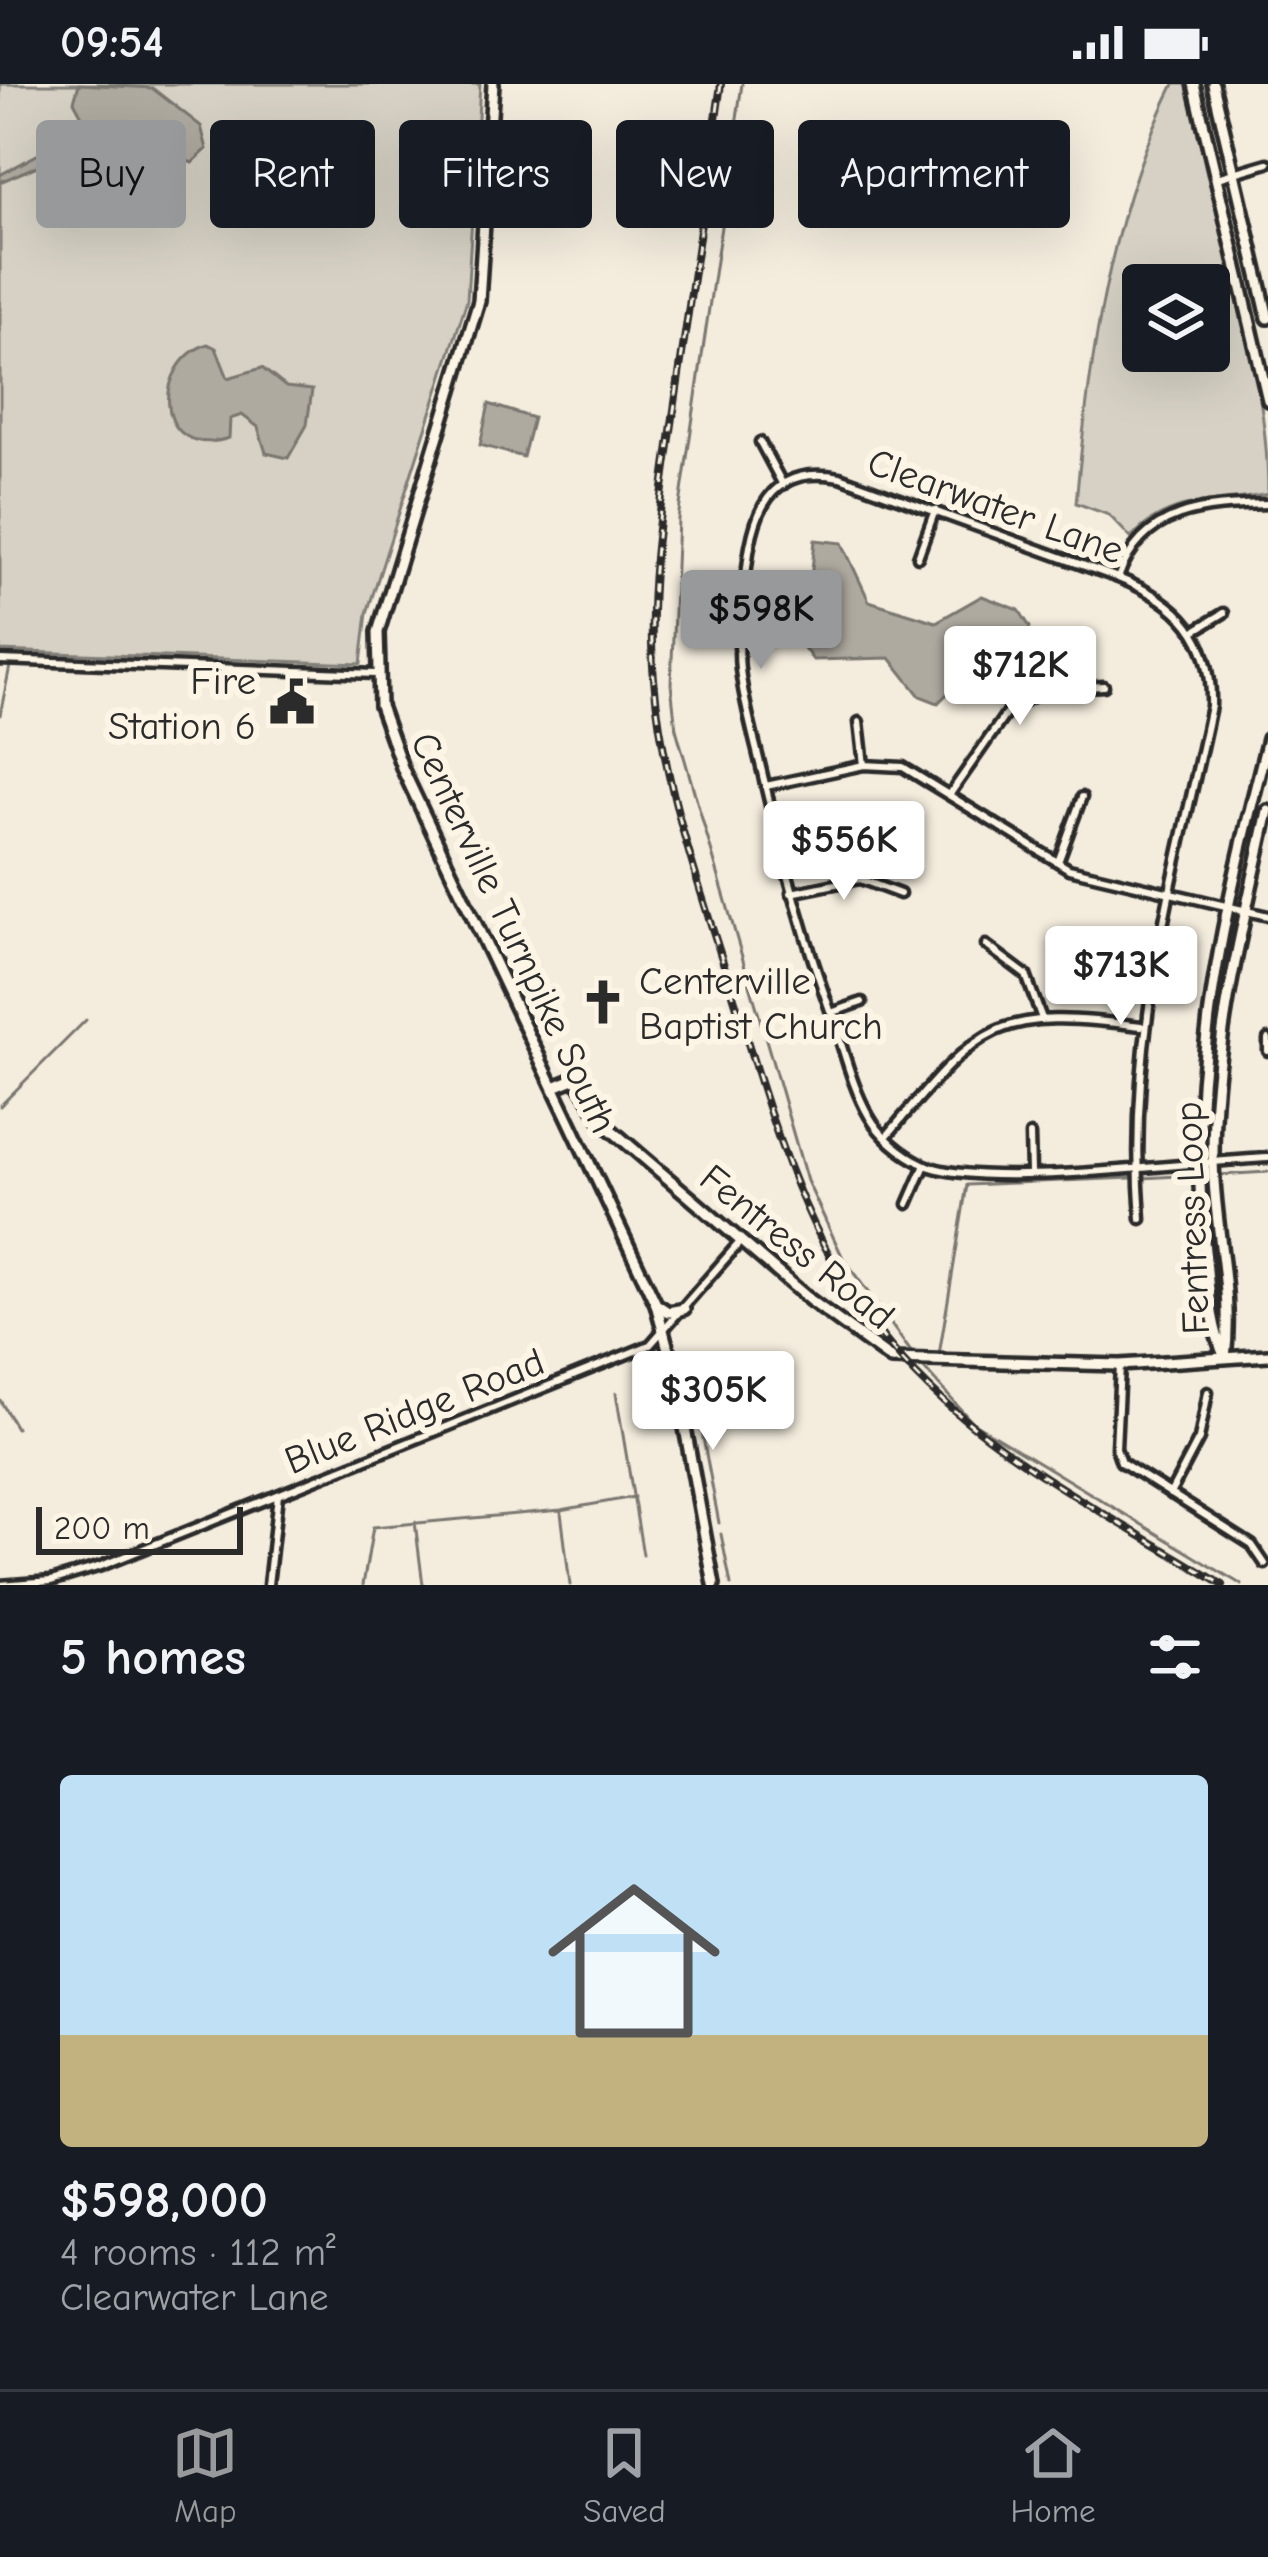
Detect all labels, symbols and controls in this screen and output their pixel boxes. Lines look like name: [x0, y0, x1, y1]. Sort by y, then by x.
text: 09:54: [60, 16, 164, 68]
chip: Buy: [36, 120, 186, 228]
chip: Rent: [210, 120, 375, 228]
chip: Filters: [399, 120, 592, 228]
chip: New: [616, 120, 774, 228]
chip: Apartment: [798, 120, 1070, 228]
map controls: [1122, 264, 1230, 372]
button: layers: [1122, 264, 1230, 372]
street label: Clearwater Lane: [862, 439, 1129, 573]
pin: $598K: [677, 570, 845, 672]
text: $598K: [708, 586, 814, 631]
pin: $712K: [936, 626, 1104, 728]
text: $712K: [971, 642, 1069, 687]
place label: Fire Station 6: [108, 659, 256, 749]
public building icon: Fire Station 6: [267, 677, 317, 727]
street label: Centerville Turnpike South: [401, 725, 626, 1140]
pin: $556K: [760, 801, 928, 903]
text: $556K: [790, 817, 898, 862]
pin: $713K: [1037, 926, 1205, 1028]
text: $713K: [1072, 942, 1170, 987]
place label: Centerville Baptist Church: [639, 959, 883, 1049]
church icon: Centerville Baptist Church: [578, 977, 628, 1027]
street label: Fentress Loop: [1166, 1101, 1219, 1335]
street label: Fentress Road: [691, 1155, 903, 1339]
street label: Blue Ridge Road: [278, 1339, 551, 1484]
pin: $305K: [629, 1351, 797, 1453]
text: $305K: [659, 1367, 767, 1412]
scale bar: [36, 1501, 243, 1554]
text: 200 m: [54, 1509, 150, 1547]
icon: filters: [1142, 1624, 1208, 1690]
text: 5 homes: [60, 1628, 246, 1687]
icon: home: [526, 1853, 742, 2069]
text: $598,000: [60, 2171, 268, 2230]
text: 4 rooms · 112 m²: [60, 2230, 336, 2275]
text: Clearwater Lane: [60, 2275, 329, 2320]
tab: Map: [172, 2420, 238, 2530]
tab: Saved: [583, 2420, 666, 2530]
tab: Home: [1010, 2420, 1096, 2530]

